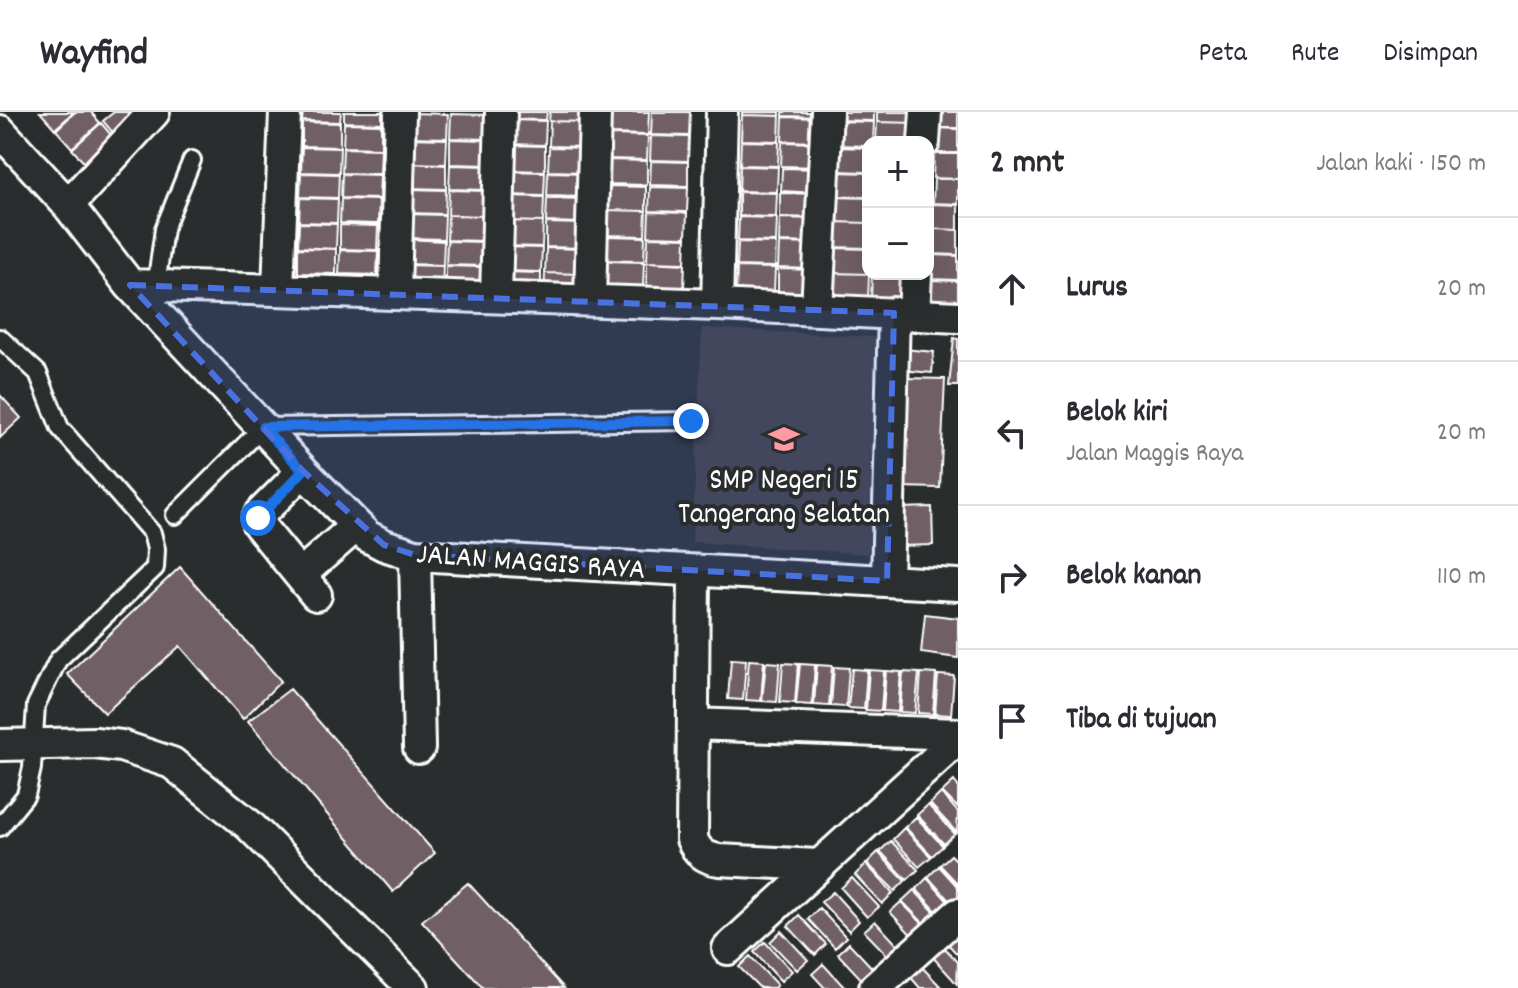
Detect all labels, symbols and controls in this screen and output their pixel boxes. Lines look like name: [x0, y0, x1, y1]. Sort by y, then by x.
text: Wayfind: [40, 28, 148, 83]
text: Peta: [1198, 35, 1247, 75]
text: Rute: [1291, 35, 1339, 75]
text: Disimpan: [1383, 35, 1478, 75]
map controls: [862, 136, 934, 280]
button: +: [862, 136, 934, 208]
text: 2 mnt: [990, 140, 1064, 189]
text: Jalan kaki · 150 m: [1316, 146, 1486, 183]
button: −: [862, 208, 934, 280]
icon: ahead: [990, 267, 1034, 311]
text: Lurus: [1066, 268, 1128, 311]
text: 20 m: [1437, 271, 1486, 308]
text: Belok kiri: [1066, 393, 1168, 436]
route end: [673, 403, 709, 439]
icon: left: [990, 411, 1034, 455]
text: 20 m: [1437, 415, 1486, 452]
school or university icon: SMP Negeri 15 Tangerang Selatan: [767, 422, 801, 456]
text: Jalan Maggis Raya: [1066, 436, 1243, 473]
place label: SMP Negeri 15 Tangerang Selatan: [678, 461, 890, 538]
route start: [240, 500, 276, 536]
street label: JALAN MAGGIS RAYA: [415, 535, 647, 594]
icon: right: [990, 555, 1034, 599]
text: Belok kanan: [1066, 556, 1201, 599]
text: 110 m: [1437, 559, 1486, 596]
icon: arrive: [990, 699, 1034, 743]
text: Tiba di tujuan: [1066, 700, 1217, 743]

